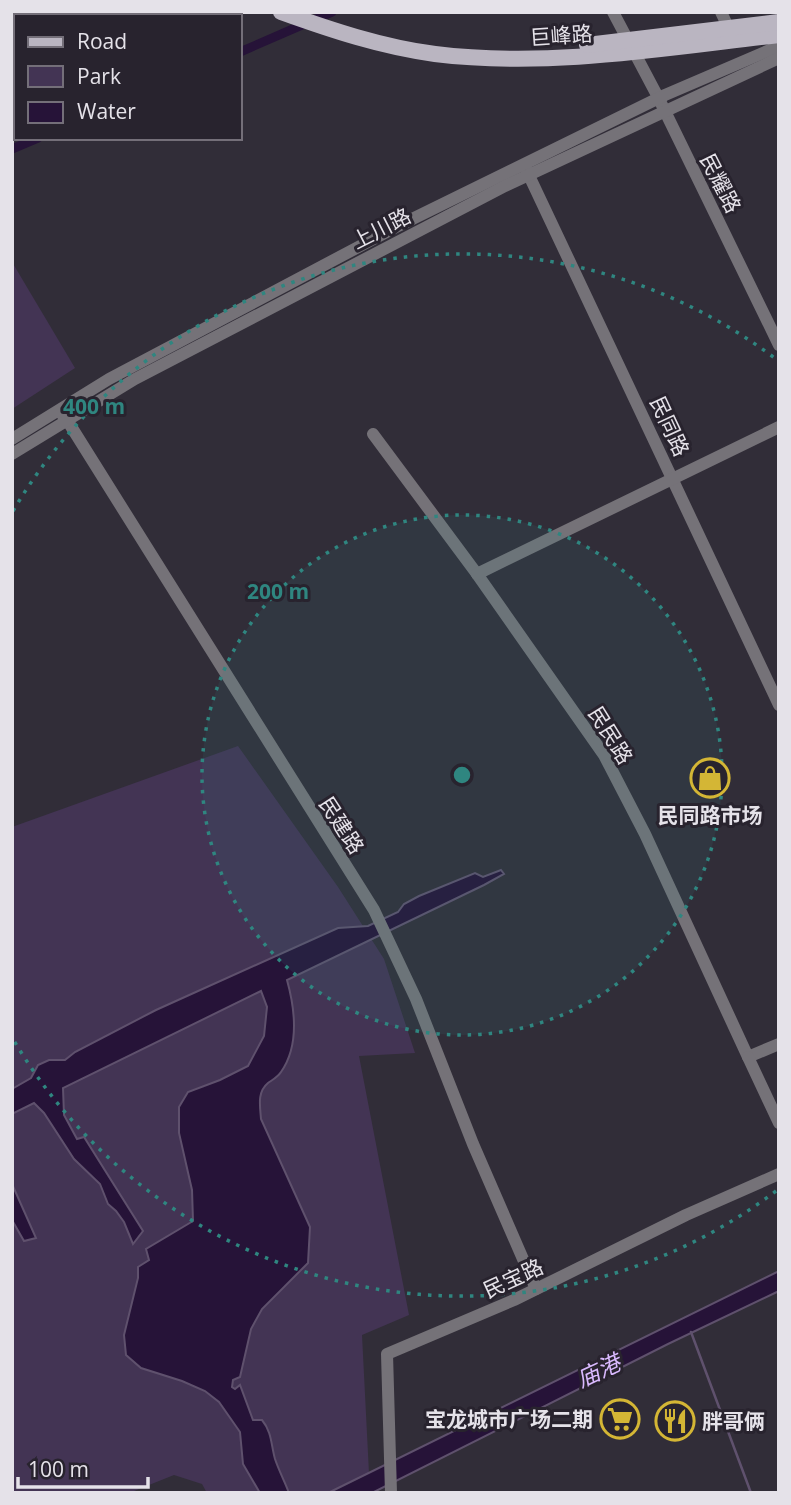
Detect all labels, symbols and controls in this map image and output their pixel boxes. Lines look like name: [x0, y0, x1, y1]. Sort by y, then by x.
legend: [14, 14, 242, 140]
street label: 巨峰路: [529, 19, 593, 51]
text: Road: [77, 27, 127, 55]
text: Park: [77, 62, 121, 90]
text: Water: [77, 97, 136, 125]
street label: 民耀路: [694, 149, 748, 217]
street label: 上川路: [347, 201, 415, 255]
text: 400 m: [63, 392, 125, 420]
street label: 民同路: [644, 392, 696, 460]
text: 200 m: [247, 577, 309, 605]
street label: 民民路: [582, 701, 640, 769]
shop icon: 民同路市场: [689, 757, 731, 799]
centre of rings: [450, 763, 474, 787]
street label: 民建路: [313, 791, 371, 859]
place label: 民同路市场: [658, 801, 763, 829]
street label: 民宝路: [479, 1252, 547, 1304]
water label: 庙港: [570, 1345, 628, 1394]
supermarket icon: 宝龙城市广场二期: [599, 1398, 641, 1440]
restaurant icon: 胖哥俩: [654, 1400, 696, 1442]
place label: 宝龙城市广场二期: [425, 1405, 593, 1433]
place label: 胖哥俩: [702, 1407, 765, 1435]
scale bar: [18, 1446, 147, 1490]
text: 100 m: [28, 1455, 89, 1483]

